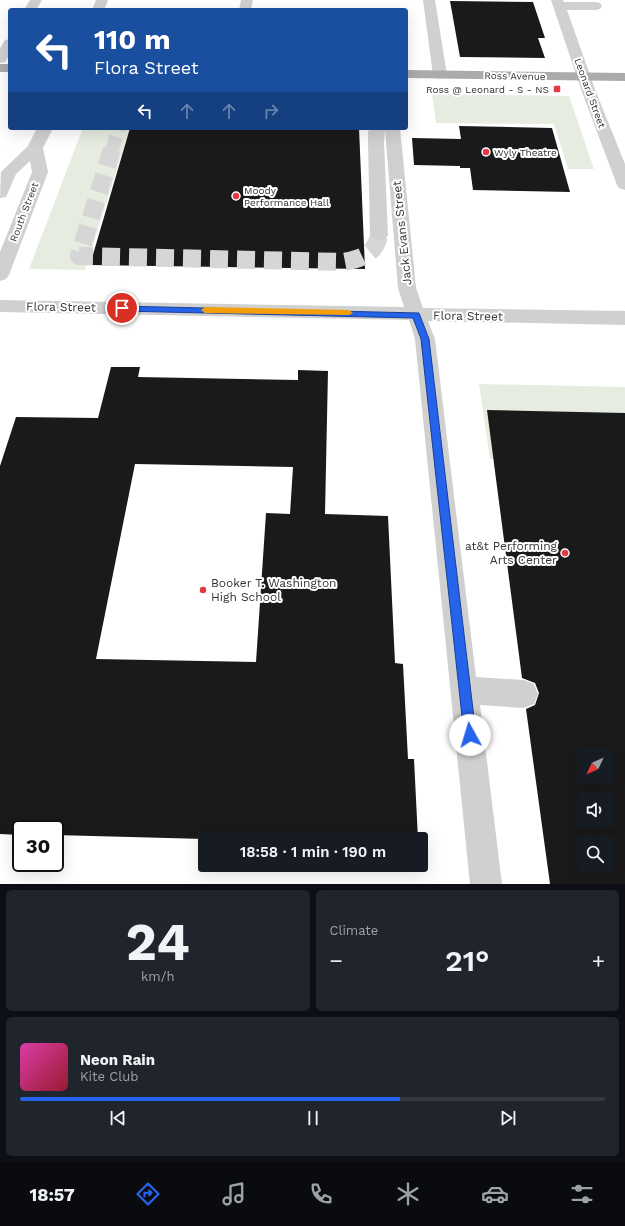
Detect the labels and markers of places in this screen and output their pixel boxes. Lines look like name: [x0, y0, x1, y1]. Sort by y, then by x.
place label: Ross @ Leonard - S - NS: [426, 84, 549, 95]
marker: Ross @ Leonard - S - NS: [552, 84, 562, 94]
marker: Wyly Theatre: [481, 147, 491, 157]
place label: Wyly Theatre: [494, 147, 557, 158]
place label: Moody Performance Hall: [244, 185, 329, 208]
marker: Moody Performance Hall: [231, 191, 241, 201]
pin: [105, 291, 139, 325]
place label: at&t Performing Arts Center: [465, 539, 558, 567]
marker: at&t Performing Arts Center: [560, 548, 570, 558]
place label: Booker T. Washington High School: [211, 576, 337, 604]
marker: Booker T. Washington High School: [198, 585, 208, 595]

